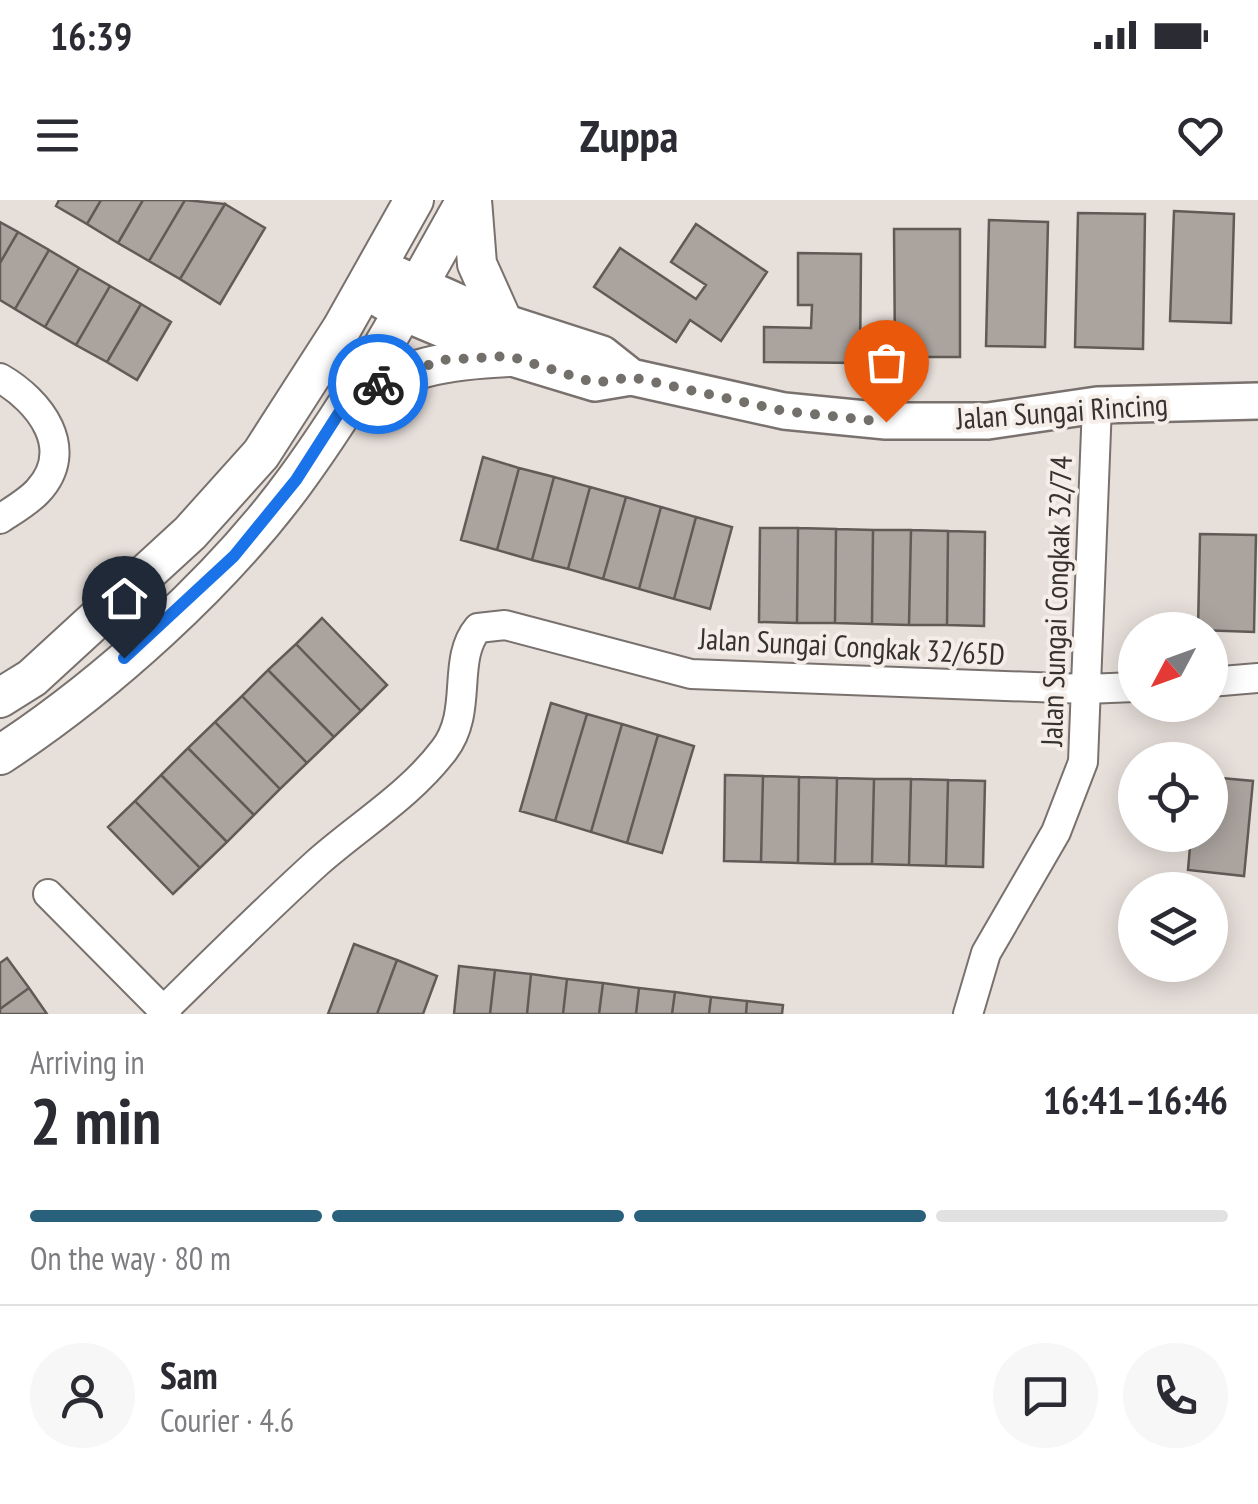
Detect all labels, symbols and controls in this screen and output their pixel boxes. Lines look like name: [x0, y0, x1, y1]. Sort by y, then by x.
text: 16:39: [50, 11, 132, 60]
text: Zuppa: [580, 106, 678, 164]
icon: menu: [30, 108, 85, 163]
icon: heart: [1173, 108, 1228, 163]
pin: [844, 320, 929, 423]
courier: [328, 334, 428, 434]
icon: bag: [859, 335, 914, 390]
icon: bike: [351, 357, 406, 412]
street label: Jalan Sungai Rincing: [954, 384, 1169, 437]
street label: Jalan Sungai Congkak 32/74: [1031, 455, 1080, 748]
pin: [82, 556, 167, 659]
icon: home: [97, 571, 152, 626]
north arrow: [1118, 612, 1228, 722]
map controls: [1118, 612, 1228, 982]
street label: Jalan Sungai Congkak 32/65D: [697, 618, 1006, 673]
button: locate: [1118, 742, 1228, 852]
button: layers: [1118, 872, 1228, 982]
text: Arriving in: [30, 1041, 145, 1083]
text: 16:41–16:46: [1043, 1075, 1228, 1124]
text: 2 min: [30, 1078, 161, 1162]
text: On the way · 80 m: [30, 1237, 231, 1279]
button: person: [30, 1343, 135, 1448]
button: chat: [993, 1343, 1098, 1448]
button: phone: [1123, 1343, 1228, 1448]
text: Sam: [160, 1350, 218, 1399]
text: Courier · 4.6: [160, 1399, 294, 1441]

